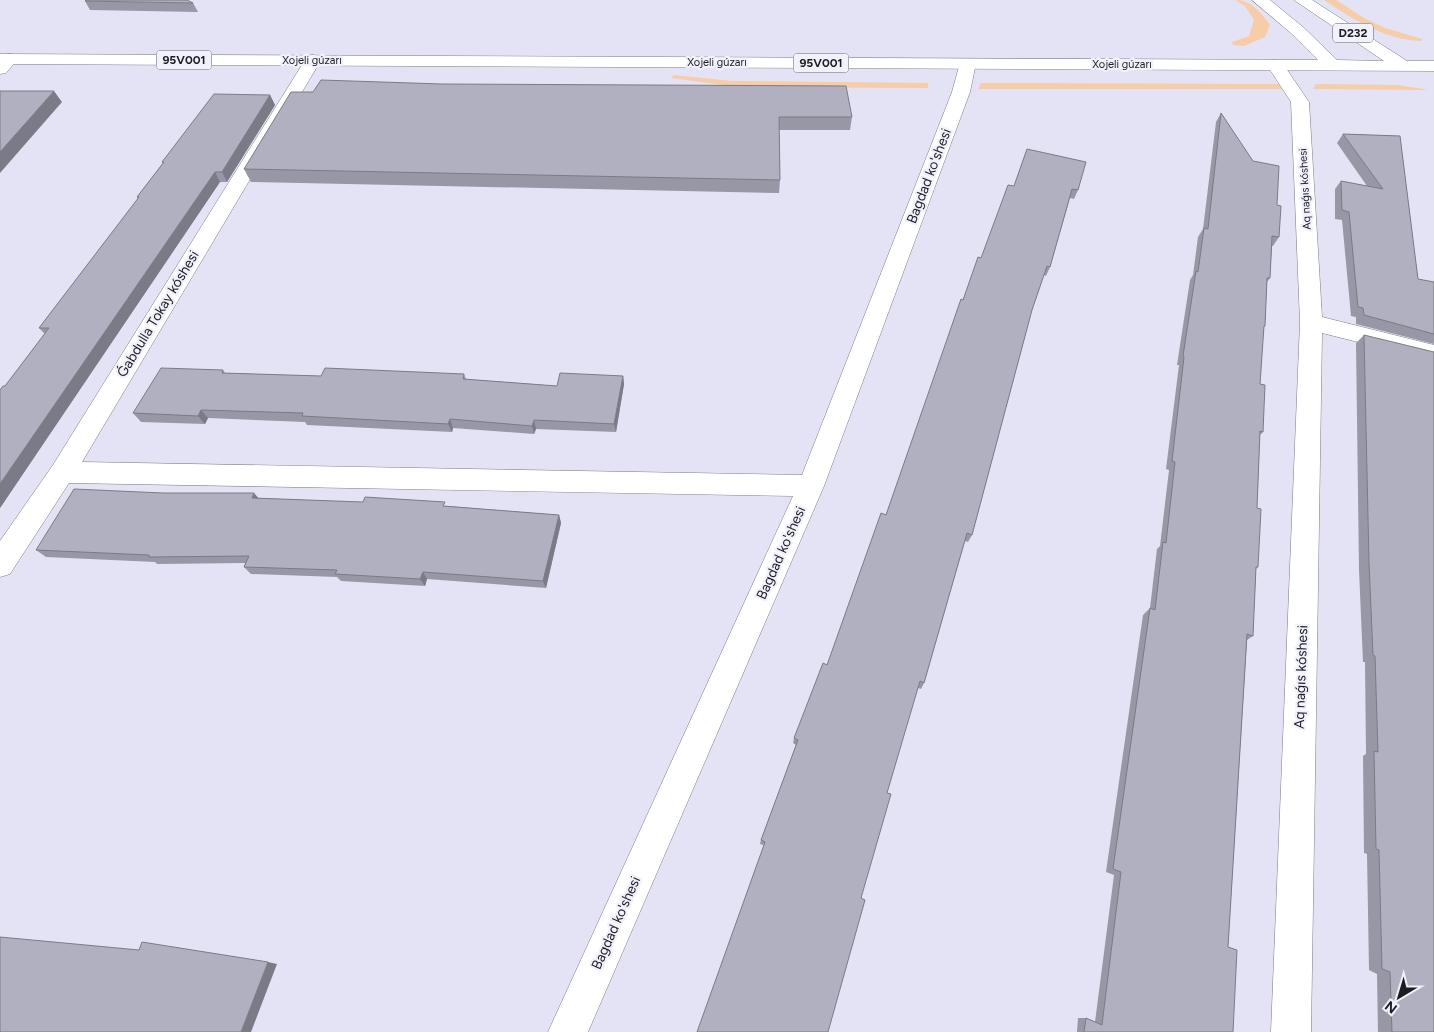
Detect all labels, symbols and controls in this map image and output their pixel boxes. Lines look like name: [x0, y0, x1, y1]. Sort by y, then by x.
road number: D232: [1333, 23, 1373, 42]
road number: 95V001: [156, 50, 212, 70]
street label: Xojeli gúzarı: [282, 54, 342, 67]
road number: 95V001: [794, 54, 848, 72]
street label: Xojeli gúzarı: [687, 56, 747, 69]
street label: Xojeli gúzarı: [1092, 58, 1152, 71]
street label: Bagdad ko'shesi: [903, 126, 955, 226]
street label: Aq naǵıs kóshesi: [1296, 148, 1314, 230]
street label: Ǵabdulla Tokay kóshesi: [113, 248, 203, 380]
street label: Bagdad ko'shesi: [753, 504, 809, 602]
street label: Aq naǵıs kóshesi: [1291, 625, 1311, 729]
street label: Bagdad ko'shesi: [588, 874, 644, 972]
north arrow: [1374, 972, 1424, 1022]
text: N: [1382, 997, 1401, 1017]

